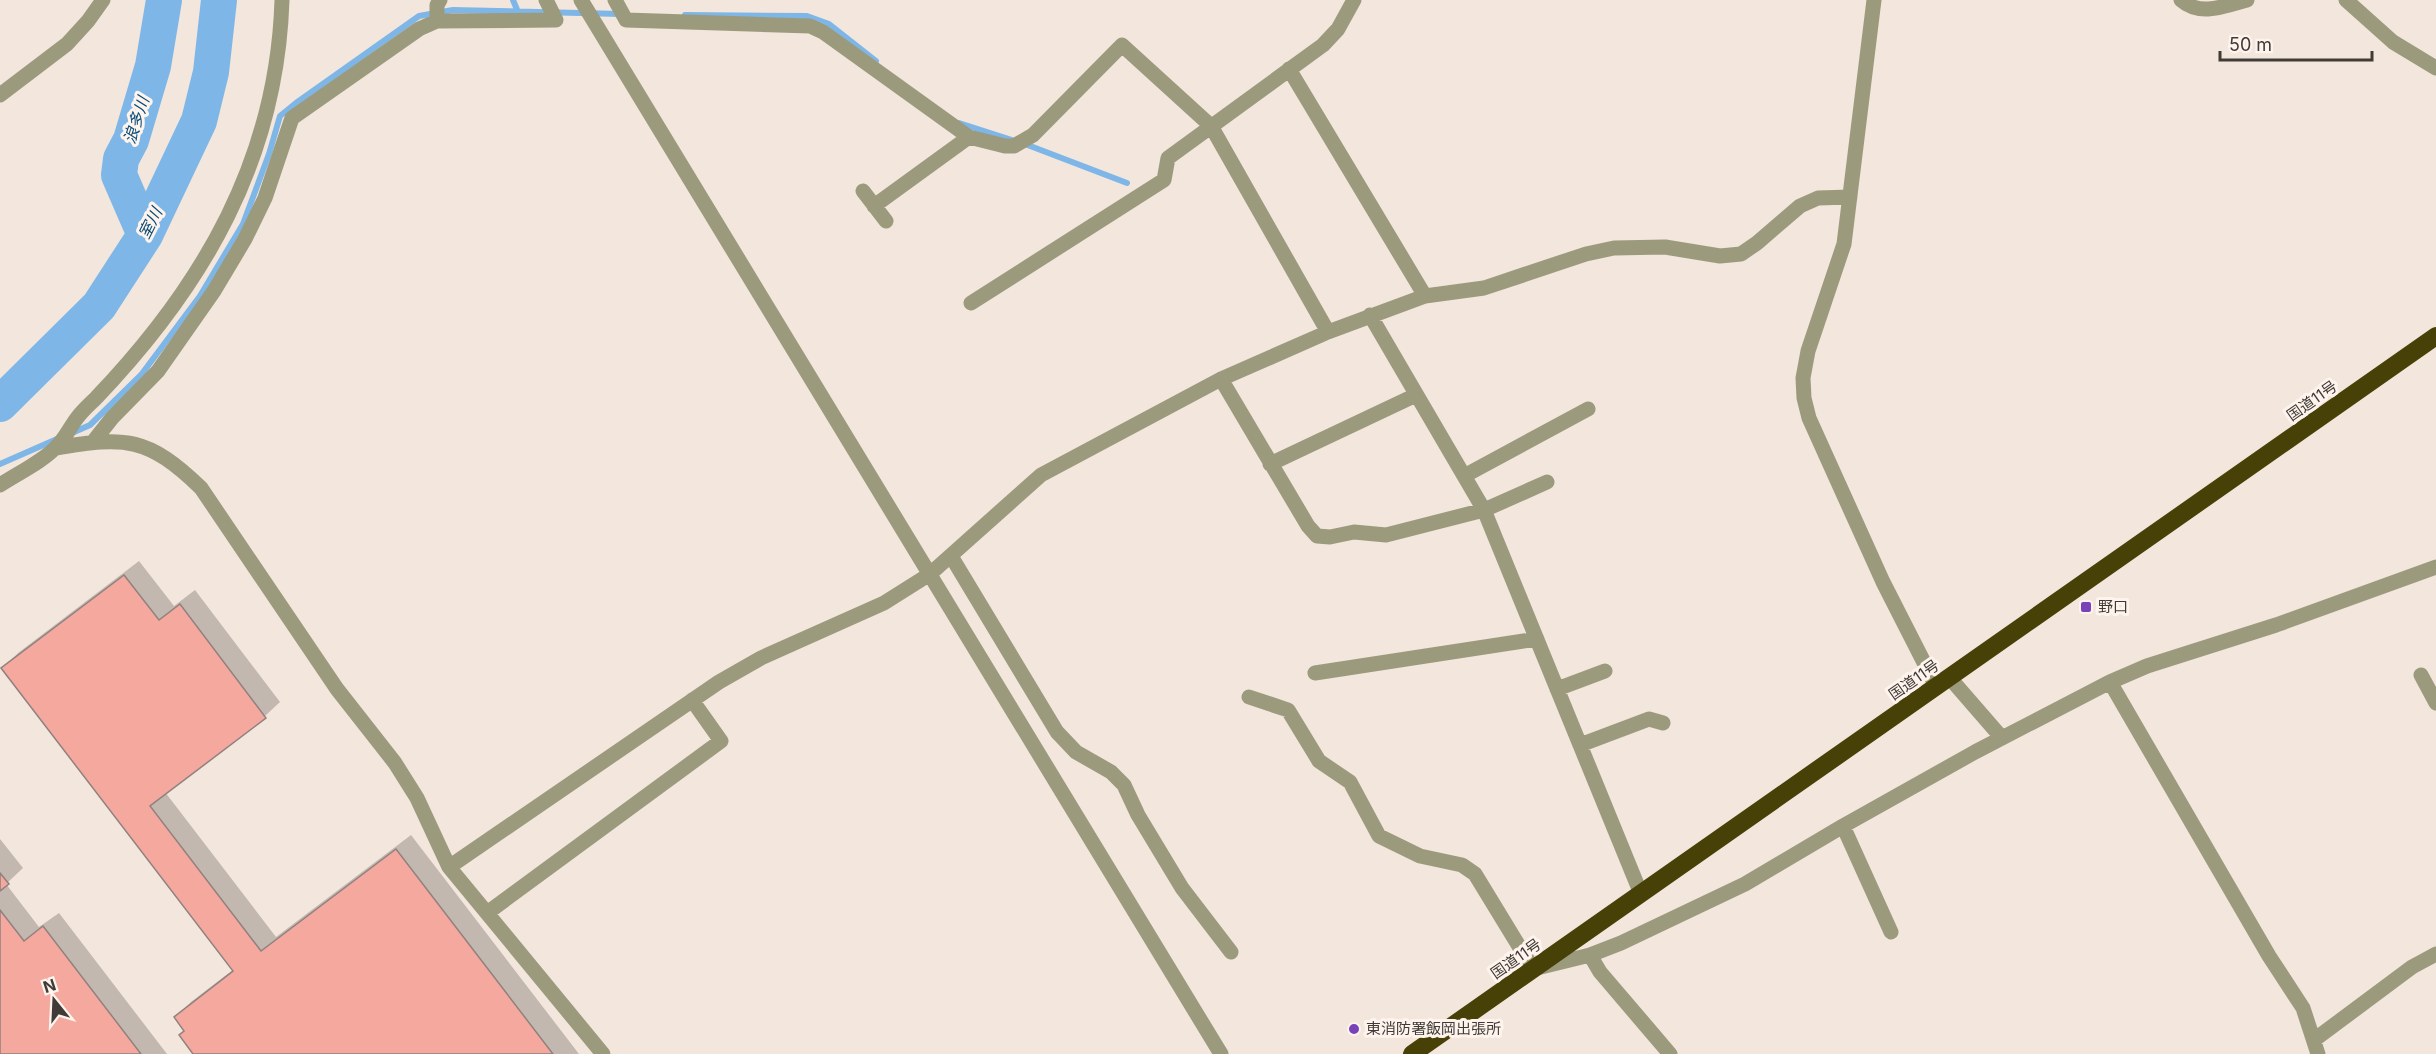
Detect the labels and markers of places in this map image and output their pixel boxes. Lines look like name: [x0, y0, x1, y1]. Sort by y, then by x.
place label: 野口: [2098, 597, 2128, 616]
marker: 野口: [2079, 600, 2093, 614]
place label: 東消防署飯岡出張所: [1366, 1019, 1501, 1038]
marker: 東消防署飯岡出張所: [1347, 1022, 1361, 1036]

